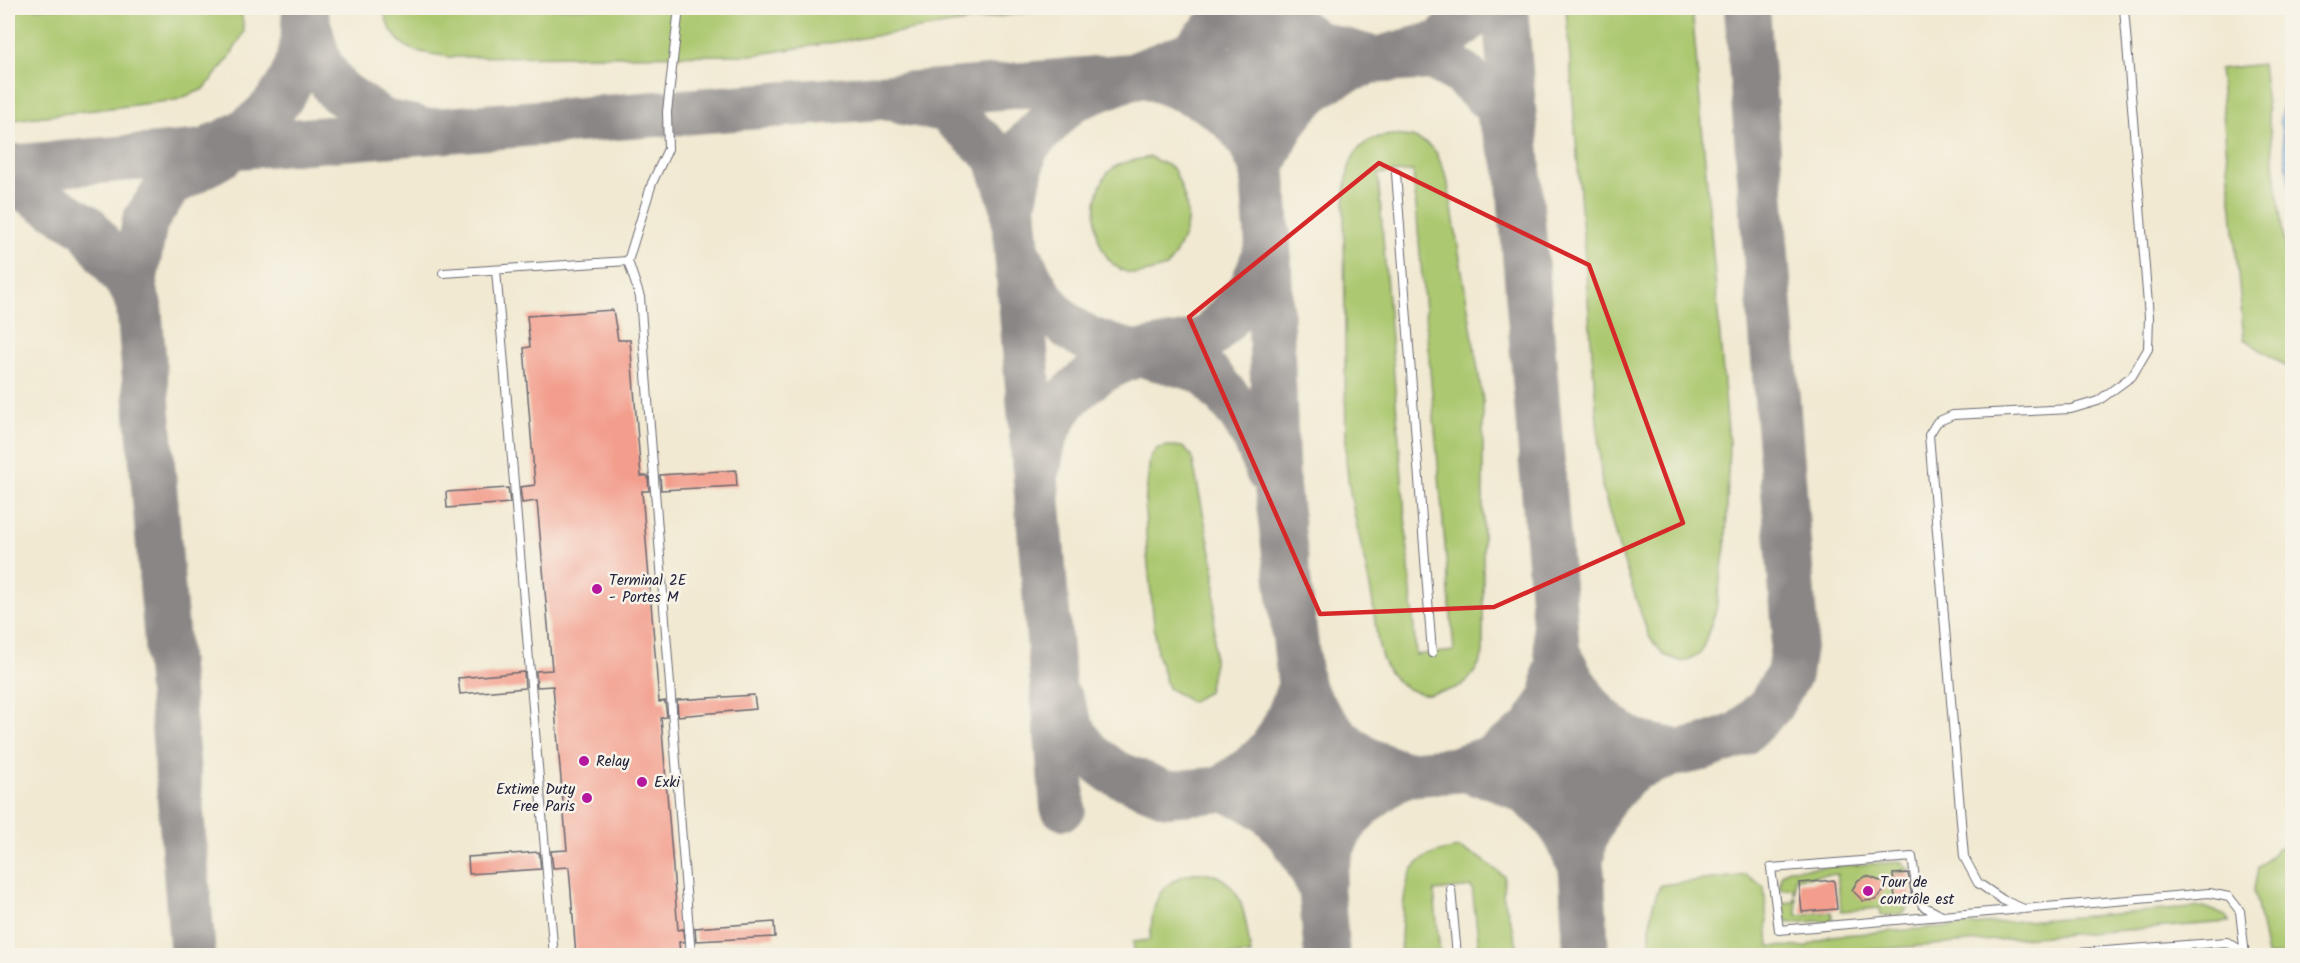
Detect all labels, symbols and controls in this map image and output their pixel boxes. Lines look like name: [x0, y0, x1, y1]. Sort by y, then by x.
place label: Terminal 2E - Portes M: [609, 569, 688, 610]
marker: Terminal 2E - Portes M: [590, 582, 604, 596]
place label: Relay: [596, 750, 630, 774]
marker: Relay: [577, 754, 591, 768]
place label: Exki: [654, 771, 681, 795]
marker: Exki: [635, 775, 649, 789]
place label: Extime Duty Free Paris: [496, 778, 576, 819]
marker: Extime Duty Free Paris: [580, 791, 594, 805]
place label: Tour de contrôle est: [1880, 871, 1955, 912]
marker: Tour de contrôle est: [1861, 884, 1875, 898]

